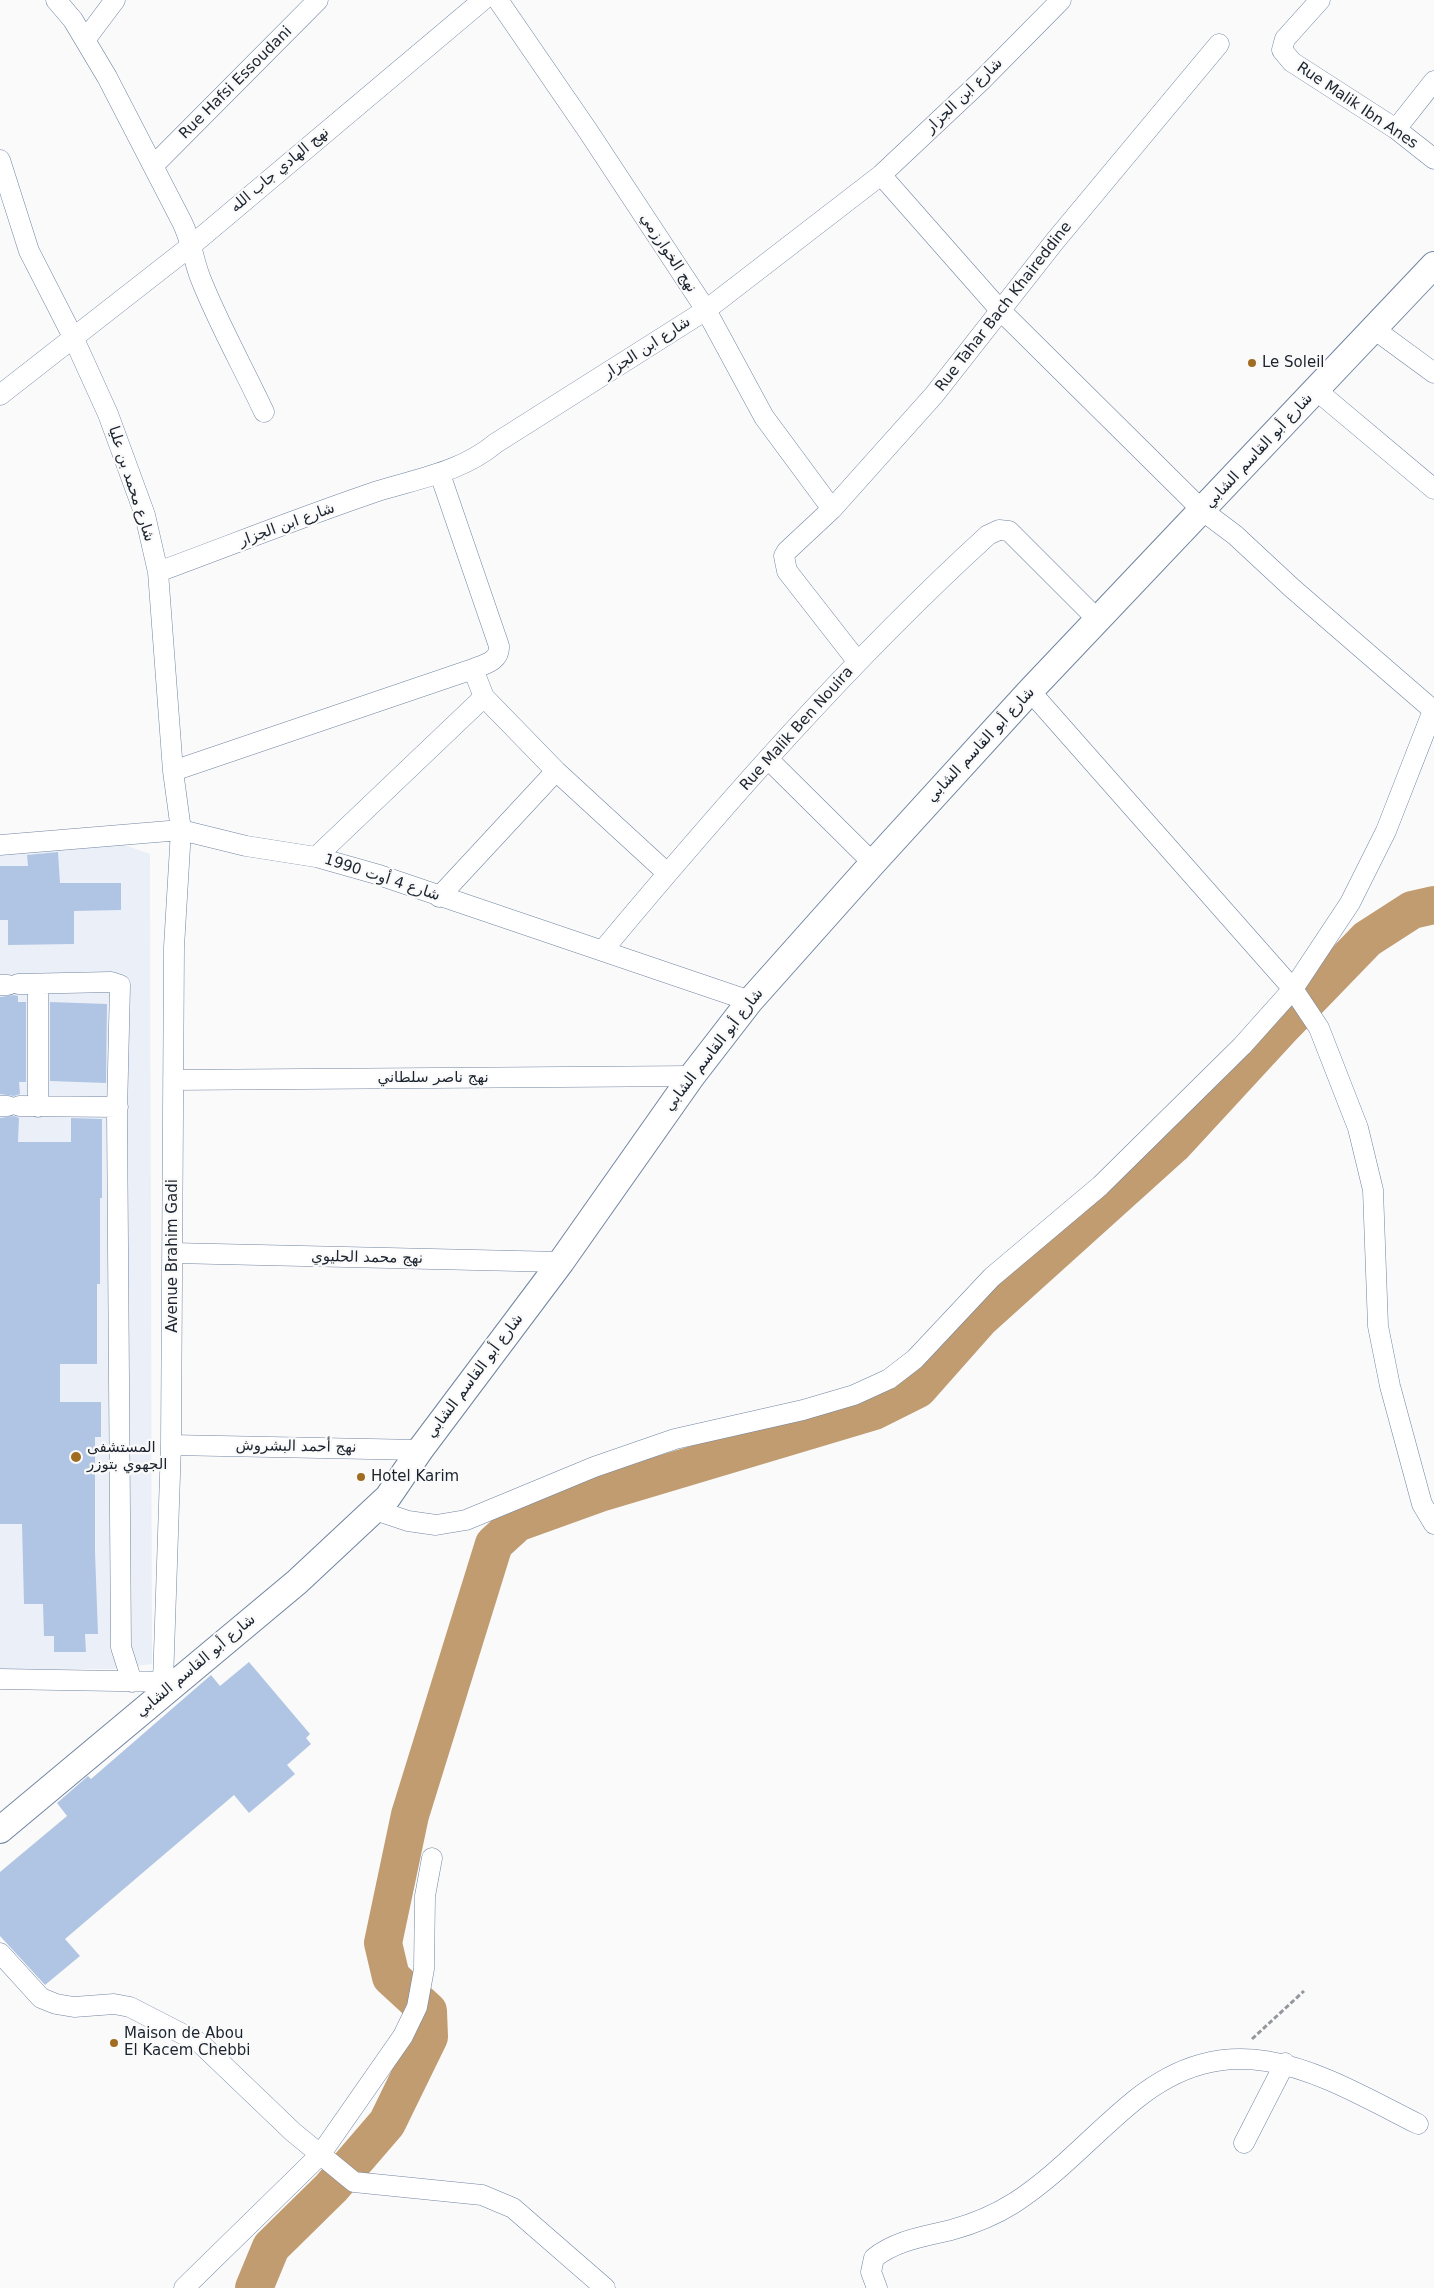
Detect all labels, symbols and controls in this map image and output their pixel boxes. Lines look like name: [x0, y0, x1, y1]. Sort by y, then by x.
street label: Rue Hafsi Essoudani: [176, 23, 296, 143]
street label: شارع ابن الجزار: [922, 55, 1006, 137]
street label: Rue Malik Ibn Anes: [1293, 59, 1421, 153]
street label: نهج الهادي جاب الله: [227, 123, 333, 217]
street label: نهج الخوارزمي: [636, 210, 700, 296]
street label: Rue Tahar Bach Khaireddine: [932, 219, 1076, 395]
street label: شارع ابن الجزار: [600, 313, 694, 383]
place label: Le Soleil: [1262, 354, 1325, 372]
marker: Le Soleil: [1246, 357, 1258, 369]
street label: شارع أبو القاسم الشابي: [1201, 390, 1317, 512]
street label: شارع محمد بن عليا: [104, 424, 158, 544]
street label: شارع ابن الجزار: [237, 499, 337, 551]
street label: Rue Malik Ben Nouira: [737, 663, 857, 795]
street label: شارع أبو القاسم الشابي: [923, 684, 1039, 806]
street label: شارع 4 أوت 1990: [322, 851, 442, 905]
street label: شارع أبو القاسم الشابي: [661, 985, 767, 1115]
street label: نهج ناصر سلطاني: [377, 1069, 489, 1087]
street label: Avenue Brahim Gadi: [164, 1179, 182, 1333]
street label: نهج محمد الحليوي: [311, 1248, 423, 1268]
street label: شارع أبو القاسم الشابي: [423, 1310, 527, 1442]
street label: نهج أحمد البشروش: [235, 1437, 357, 1457]
place label: المستشفى الجهوي بتوزر: [87, 1439, 168, 1474]
marker: المستشفى الجهوي بتوزر: [69, 1450, 83, 1464]
place label: Hotel Karim: [371, 1468, 459, 1486]
marker: Hotel Karim: [355, 1471, 367, 1483]
street label: شارع أبو القاسم الشابي: [133, 1611, 259, 1721]
place label: Maison de Abou El Kacem Chebbi: [124, 2025, 250, 2060]
marker: Maison de Abou El Kacem Chebbi: [108, 2037, 120, 2049]

